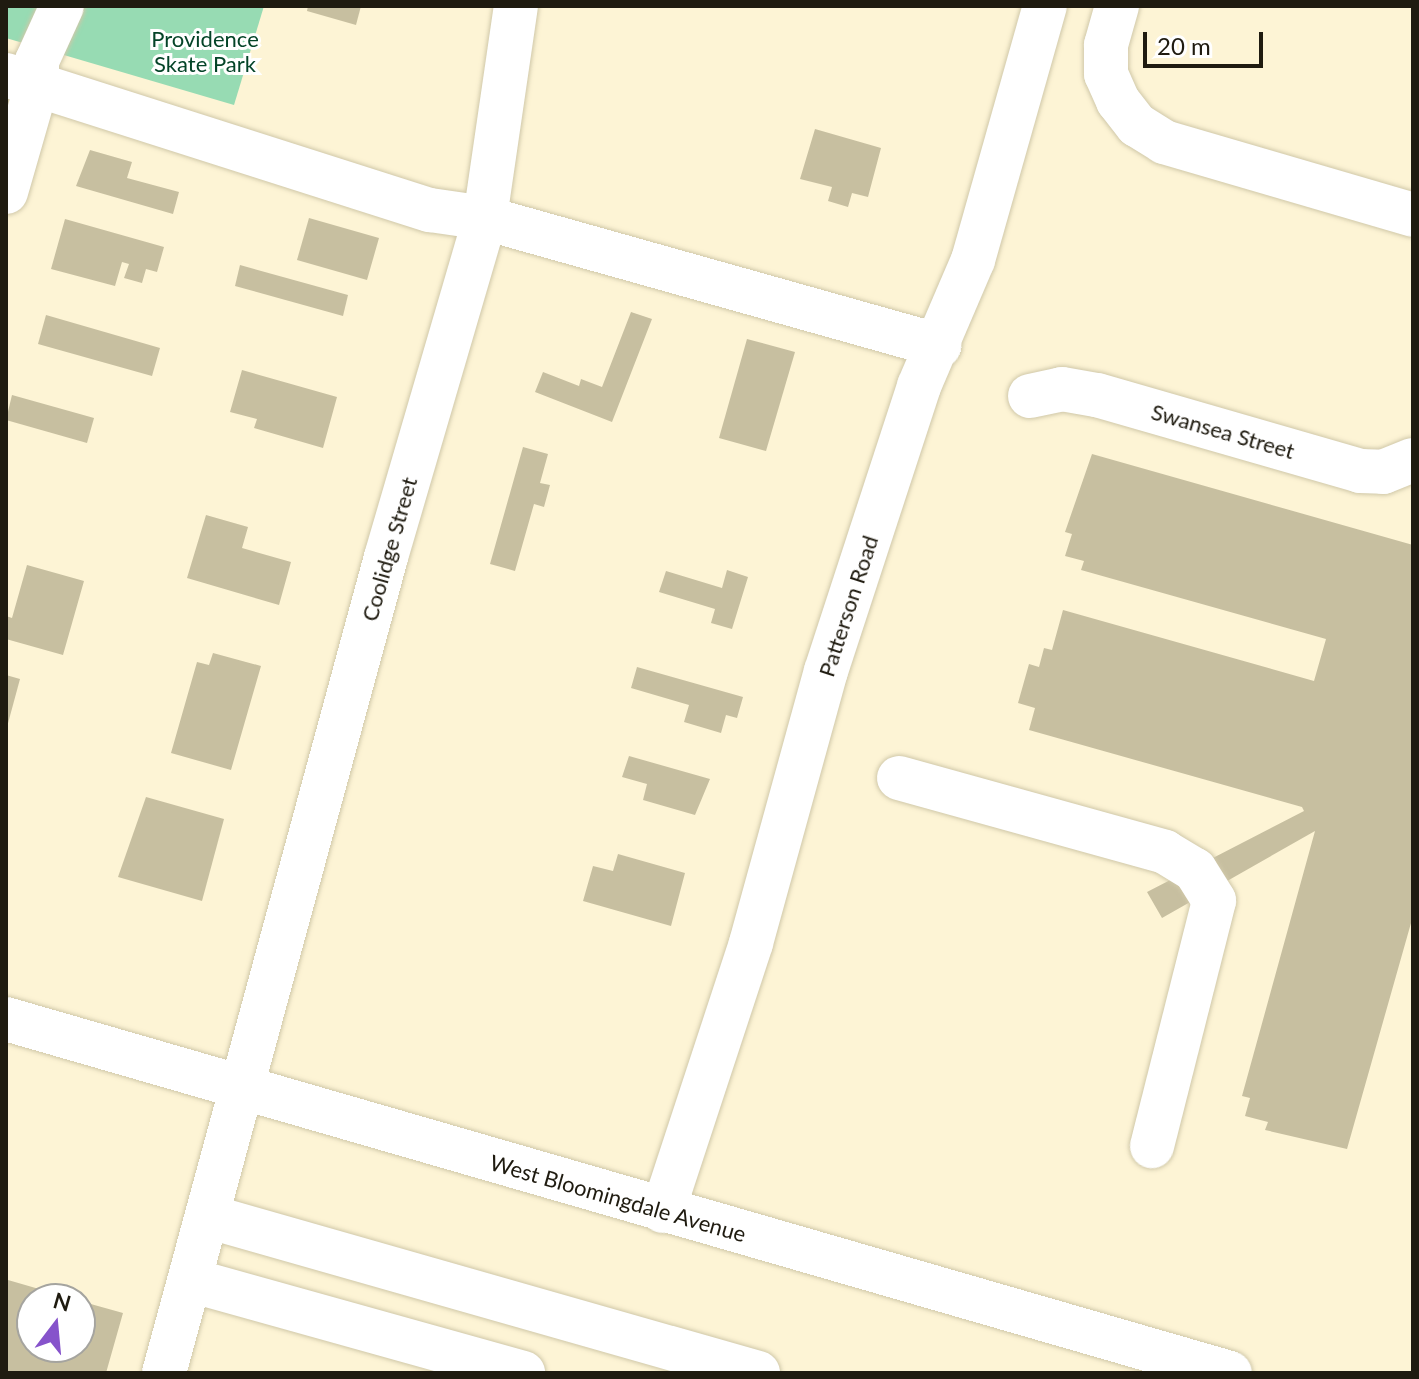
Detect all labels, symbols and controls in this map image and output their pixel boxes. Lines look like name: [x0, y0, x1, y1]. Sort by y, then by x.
scale bar: [1147, 16, 1267, 66]
park label: Providence Skate Park: [151, 25, 259, 76]
text: 20 m: [1157, 31, 1211, 60]
street label: Swansea Street: [1148, 398, 1298, 464]
street label: Coolidge Street: [356, 474, 422, 624]
street label: Patterson Road: [813, 532, 883, 680]
street label: West Bloomingdale Avenue: [487, 1149, 749, 1247]
north arrow: [16, 1283, 96, 1363]
text: N: [50, 1286, 74, 1317]

